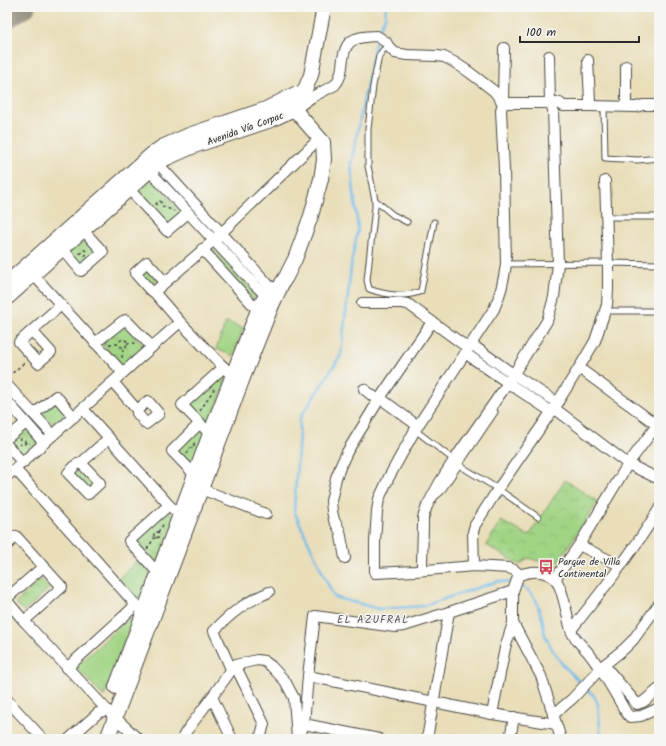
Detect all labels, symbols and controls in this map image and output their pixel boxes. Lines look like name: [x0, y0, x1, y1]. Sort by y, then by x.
scale bar: [520, 18, 639, 44]
text: 100 m: [526, 23, 557, 42]
street label: Avenida Vía Corpac: [205, 107, 286, 150]
place label: Parque de Villa Continental: [558, 554, 621, 582]
bus stop icon: Parque de Villa Continental: [537, 558, 555, 576]
district label: EL AZUFRAL: [337, 611, 409, 629]

